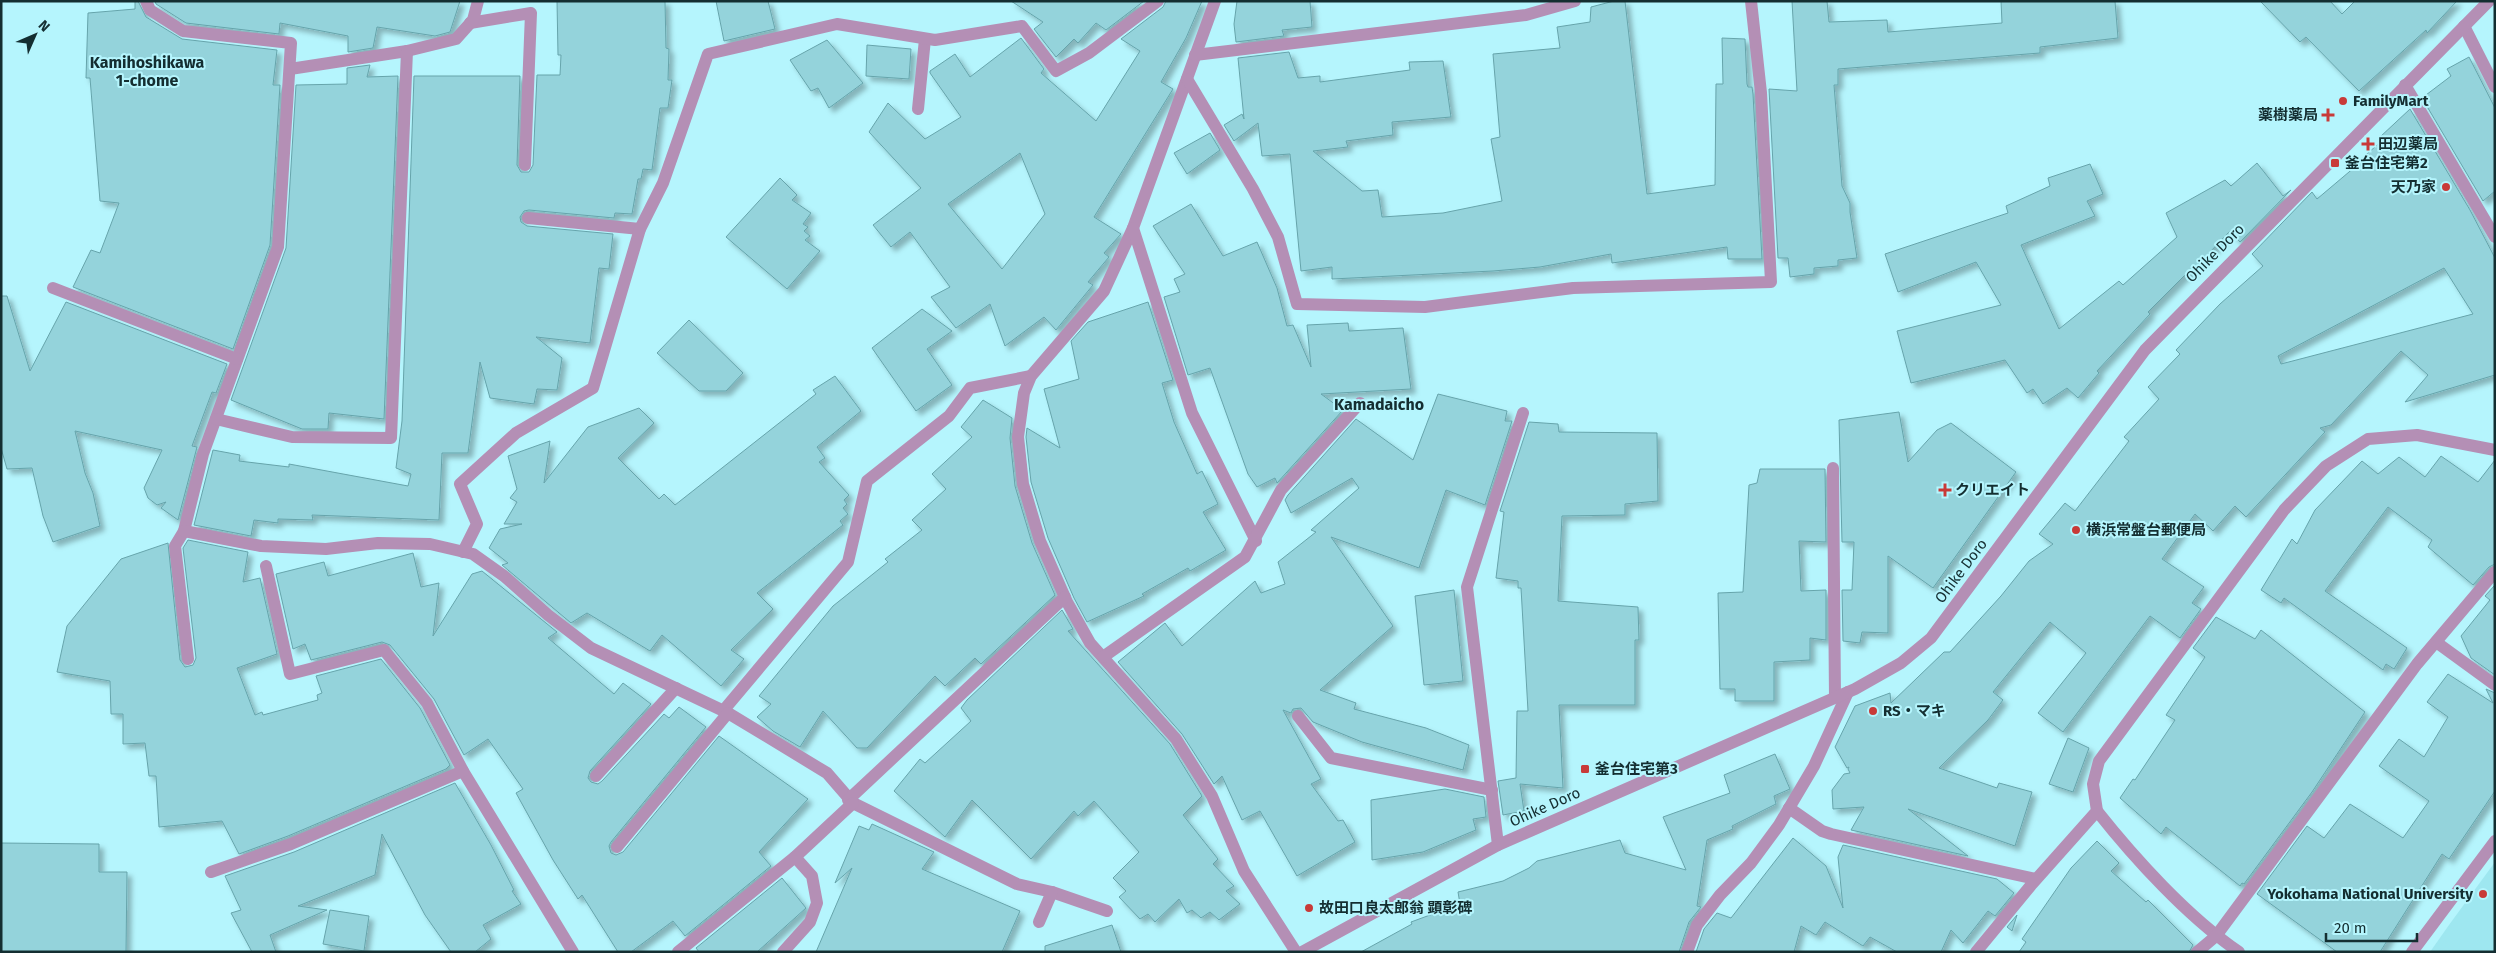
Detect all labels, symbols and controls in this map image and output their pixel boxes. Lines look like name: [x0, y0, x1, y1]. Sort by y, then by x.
north arrow: [10, 10, 60, 60]
text: N: [35, 17, 53, 35]
district label: Kamihoshikawa 1-chome: [90, 53, 205, 90]
place label: FamilyMart: [2353, 92, 2429, 110]
marker: FamilyMart: [2337, 95, 2349, 107]
place label: 薬樹薬局: [2258, 106, 2318, 124]
marker: 薬樹薬局: [2322, 109, 2334, 121]
place label: 田辺薬局: [2378, 135, 2438, 153]
marker: 田辺薬局: [2362, 138, 2374, 150]
place label: 釜台住宅第2: [2345, 154, 2428, 172]
marker: 釜台住宅第2: [2329, 157, 2341, 169]
place label: 天乃家: [2391, 178, 2436, 196]
marker: 天乃家: [2440, 181, 2452, 193]
street label: Ohike Doro: [2182, 220, 2248, 286]
district label: Kamadaicho: [1334, 395, 1424, 414]
place label: クリエイト: [1955, 481, 2030, 499]
marker: クリエイト: [1939, 484, 1951, 496]
place label: 横浜常盤台郵便局: [2086, 521, 2206, 539]
marker: 横浜常盤台郵便局: [2070, 524, 2082, 536]
street label: Ohike Doro: [1931, 535, 1991, 607]
place label: RS・マキ: [1883, 702, 1946, 720]
marker: RS・マキ: [1867, 705, 1879, 717]
place label: 釜台住宅第3: [1595, 760, 1678, 778]
marker: 釜台住宅第3: [1579, 763, 1591, 775]
street label: Ohike Doro: [1507, 783, 1583, 831]
place label: Yokohama National University: [2266, 885, 2473, 903]
marker: Yokohama National University: [2477, 888, 2489, 900]
place label: 故田口良太郎翁 顕彰碑: [1319, 899, 1473, 917]
marker: 故田口良太郎翁 顕彰碑: [1303, 902, 1315, 914]
scale bar: [2326, 910, 2417, 942]
text: 20 m: [2334, 919, 2367, 937]

